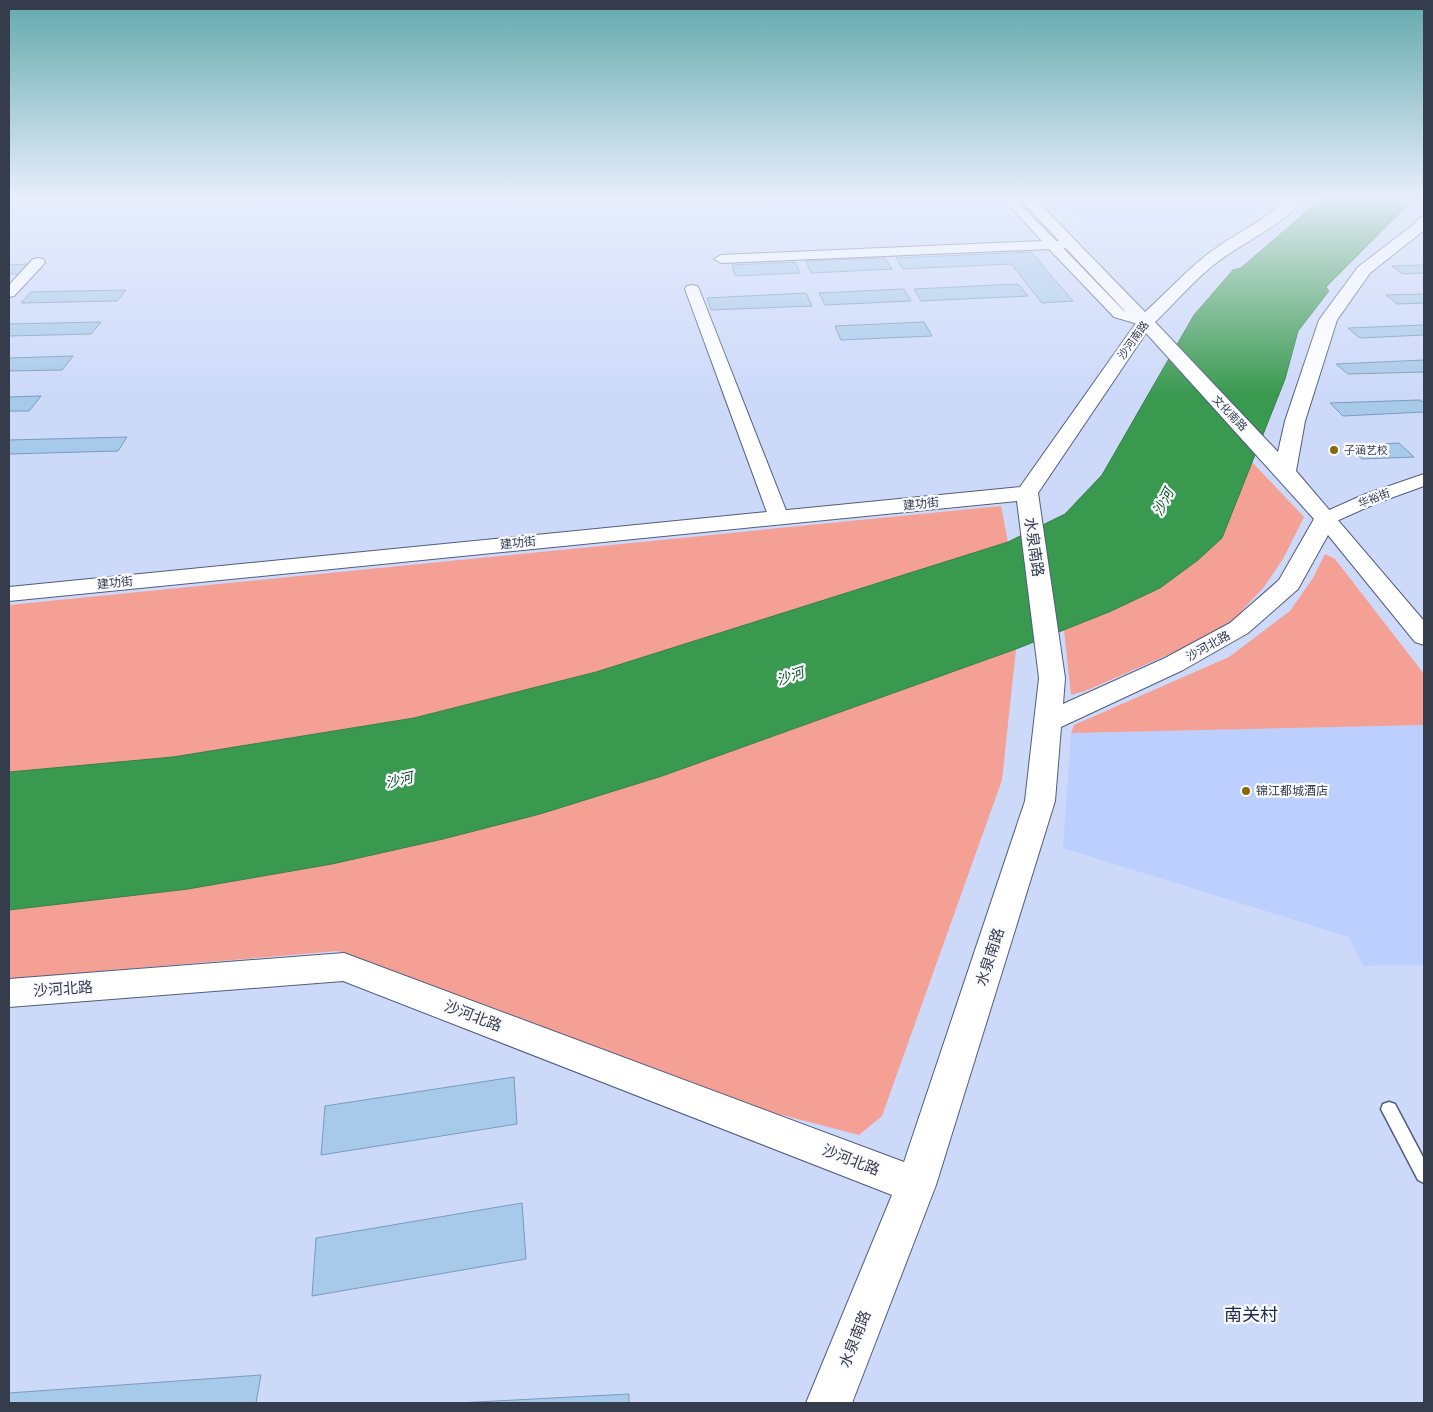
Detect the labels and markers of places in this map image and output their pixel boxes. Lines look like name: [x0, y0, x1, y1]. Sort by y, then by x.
place label: 子涵艺校: [1344, 443, 1388, 457]
marker: 子涵艺校: [1328, 444, 1340, 456]
place label: 锦江都城酒店: [1256, 783, 1328, 798]
marker: 锦江都城酒店: [1240, 785, 1252, 797]

